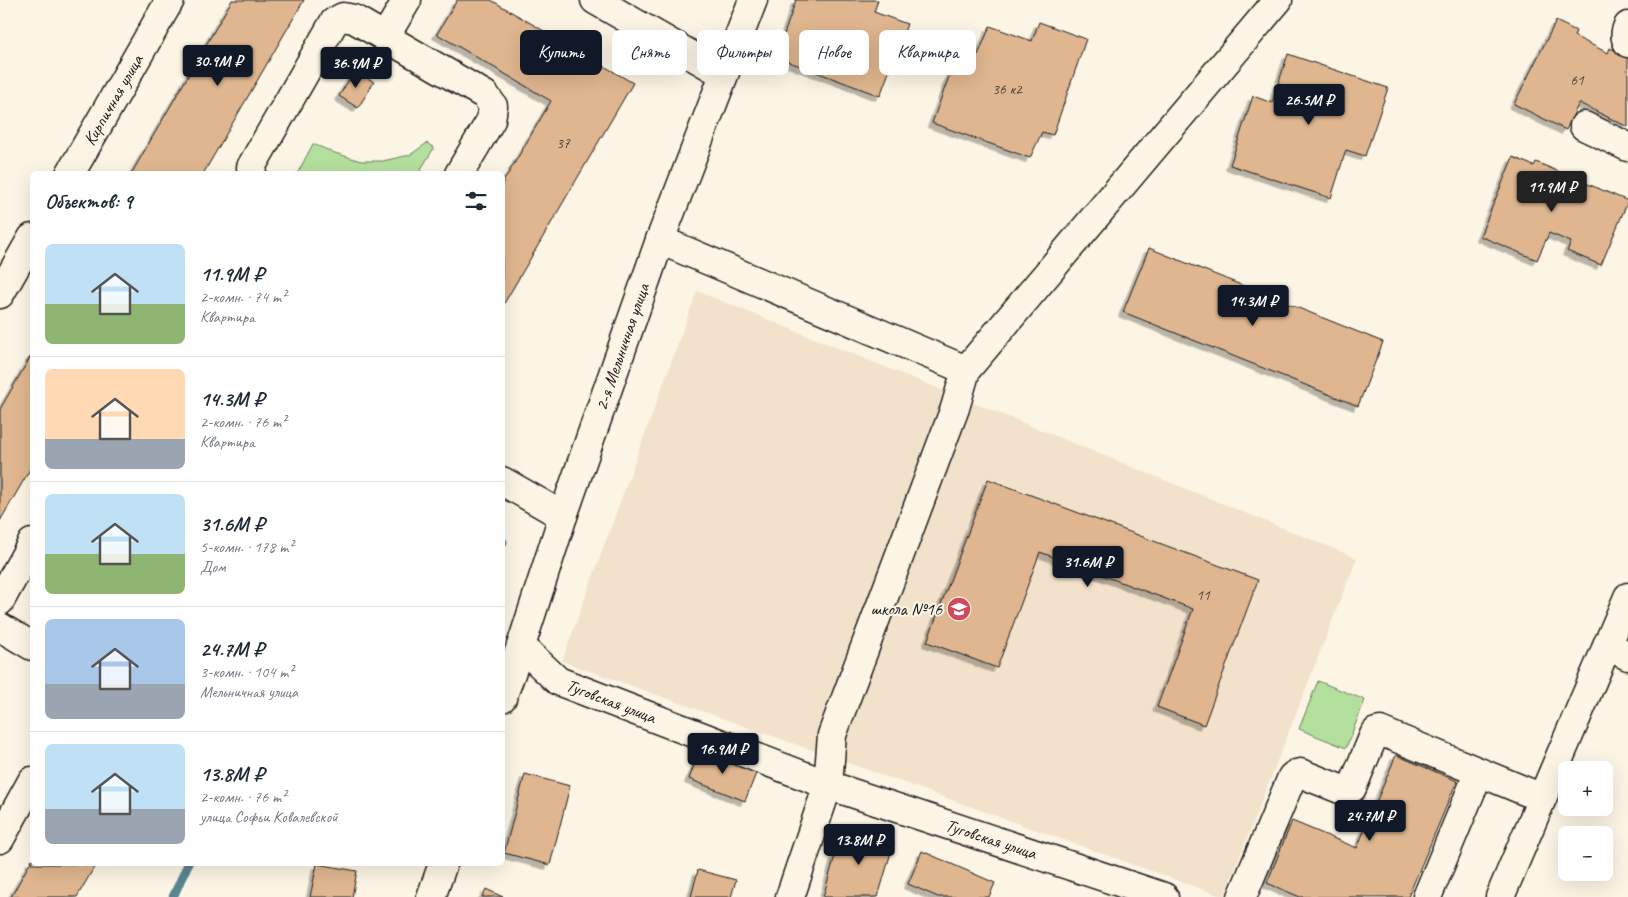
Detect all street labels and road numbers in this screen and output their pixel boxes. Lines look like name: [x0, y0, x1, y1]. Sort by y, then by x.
street label: Кирпичная улица: [78, 50, 148, 149]
street label: 2-я Мельничная улица: [590, 279, 655, 413]
street label: Туговская улица: [563, 674, 660, 729]
street label: Туговская улица: [943, 814, 1040, 864]

